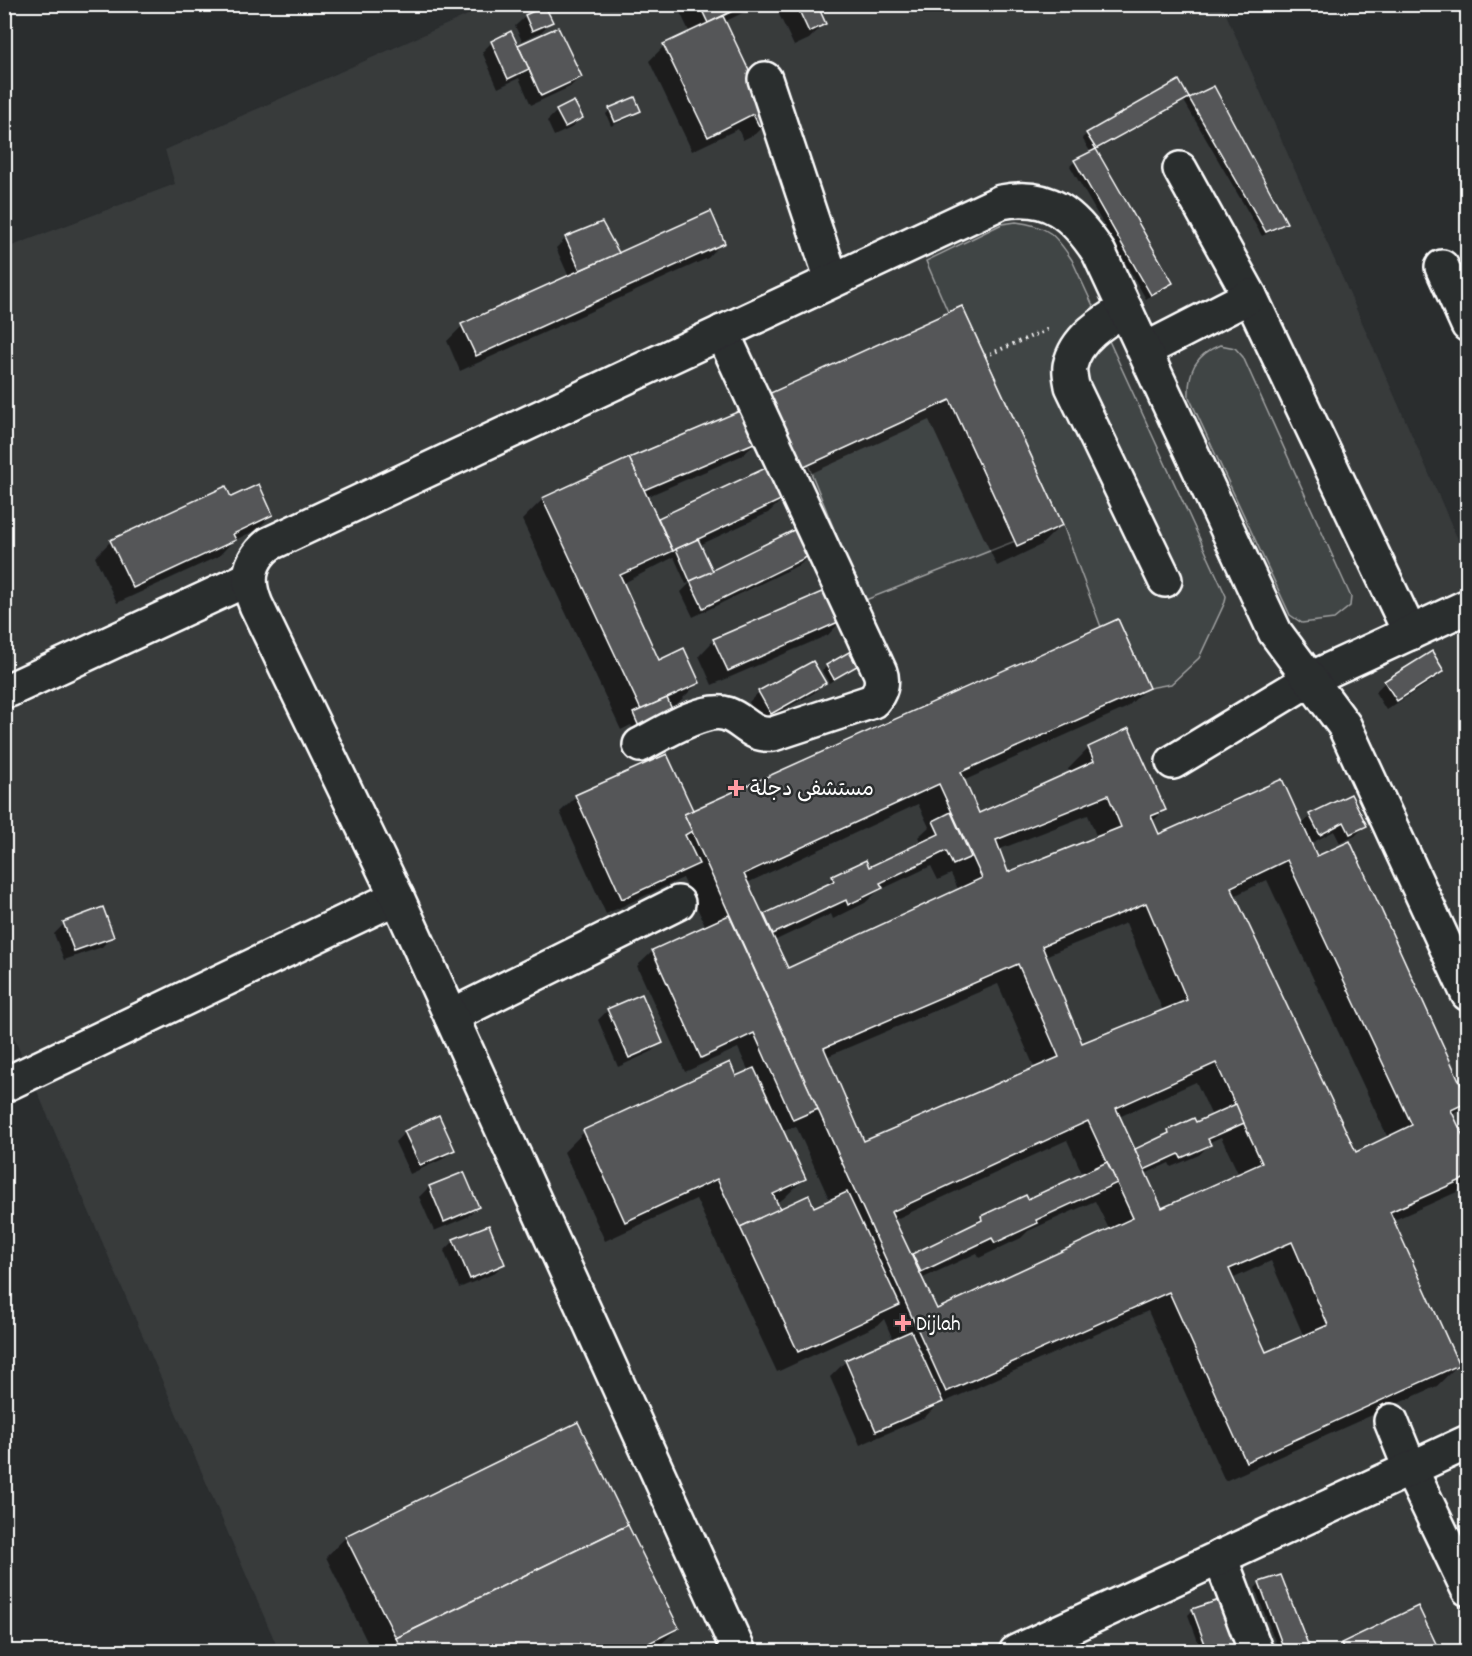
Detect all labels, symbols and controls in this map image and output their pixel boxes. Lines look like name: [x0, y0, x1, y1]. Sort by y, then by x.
place label: مستشفى دجلة: [750, 776, 874, 806]
marker: مستشفى دجلة: [727, 779, 745, 797]
place label: Dijlah: [916, 1311, 961, 1341]
marker: Dijlah: [894, 1314, 912, 1332]

